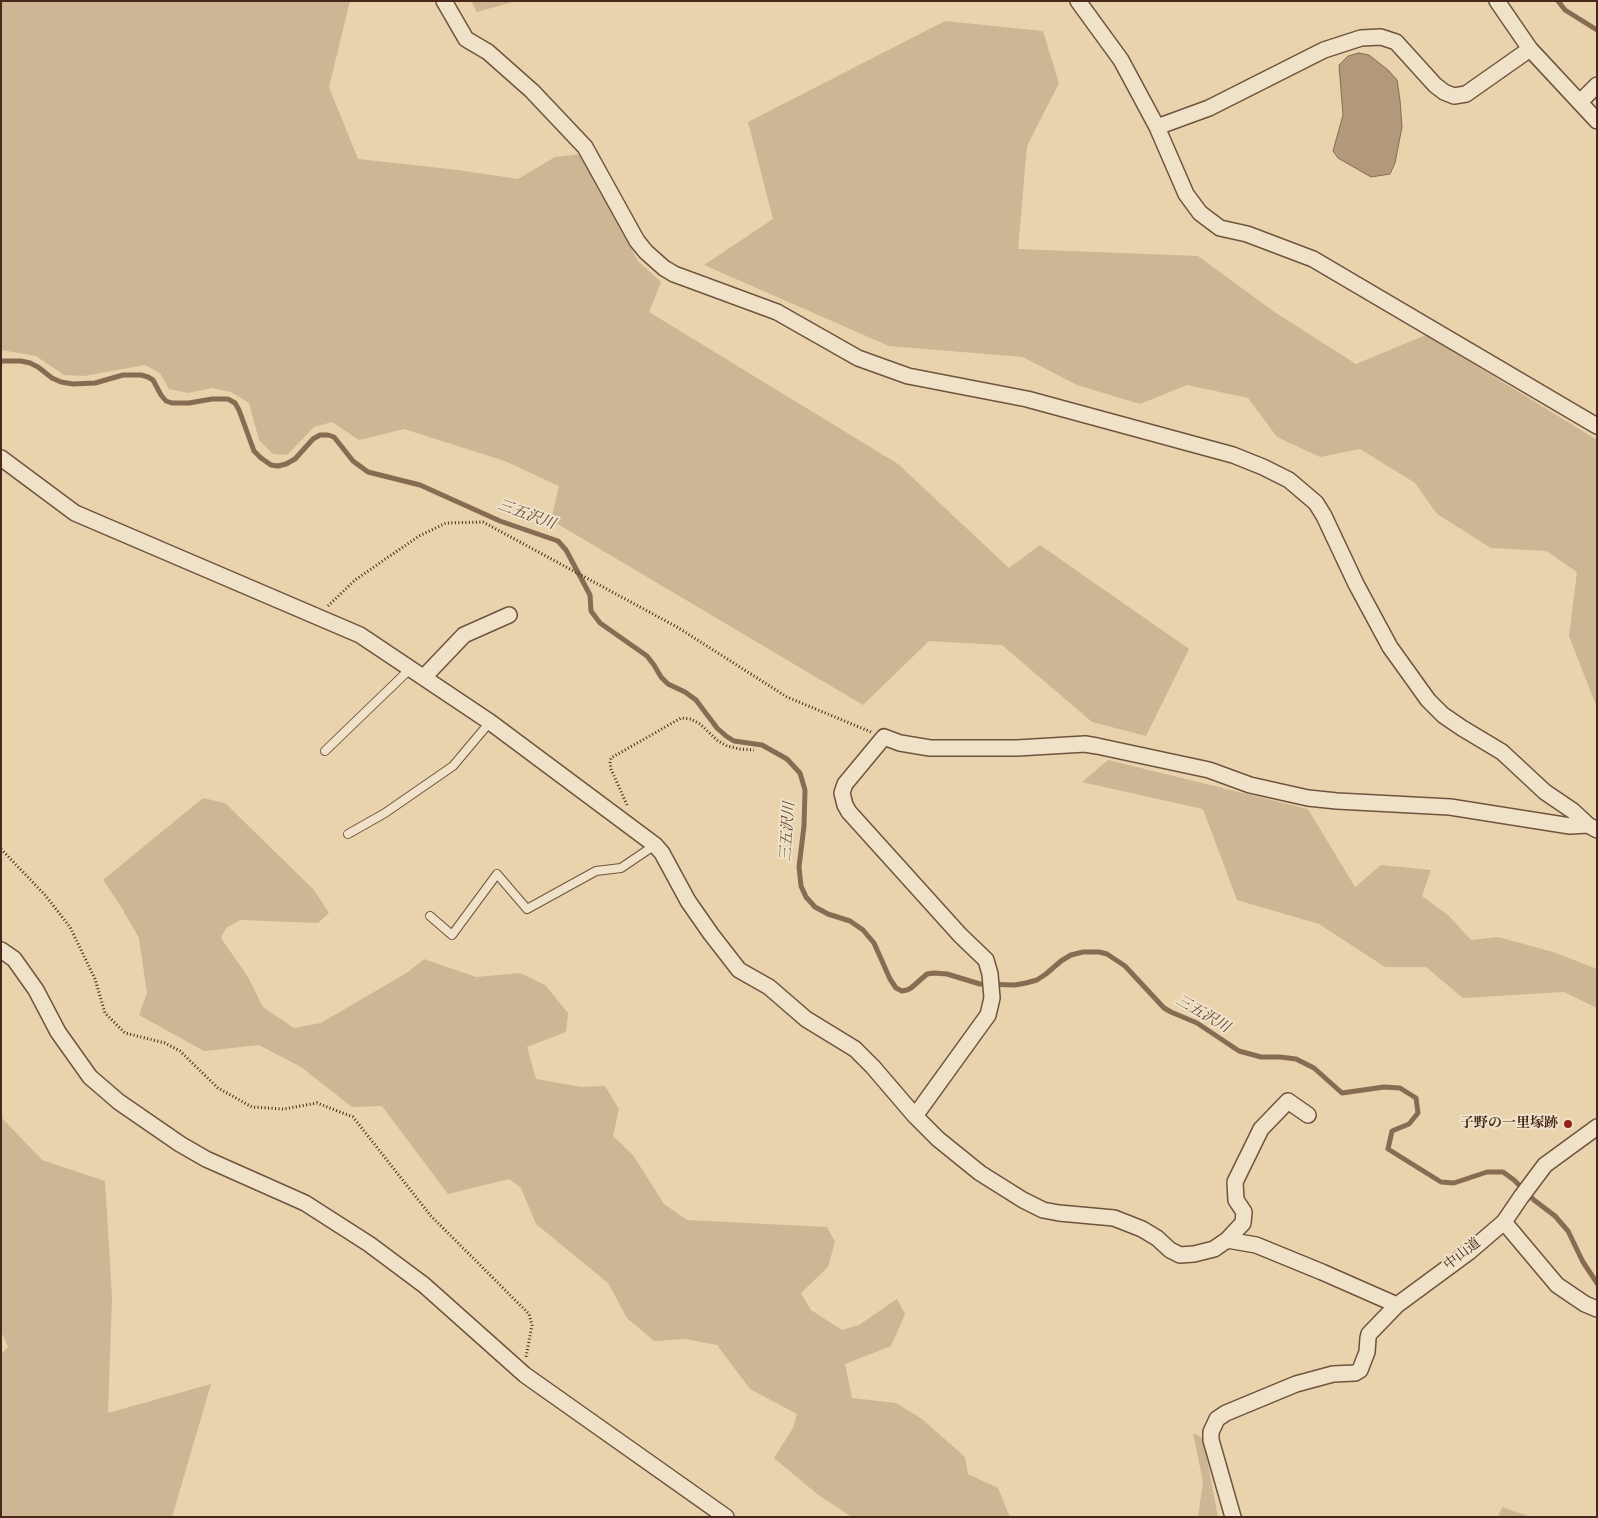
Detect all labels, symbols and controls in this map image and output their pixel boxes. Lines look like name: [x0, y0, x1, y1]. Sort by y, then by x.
water label: 三五沢川: [495, 497, 557, 535]
water label: 三五沢川: [778, 801, 800, 863]
water label: 三五沢川: [1172, 992, 1232, 1038]
place label: 子野の一里塚跡: [1460, 1116, 1558, 1132]
marker: 子野の一里塚跡: [1562, 1118, 1574, 1130]
street label: 中山道: [1441, 1235, 1485, 1275]

